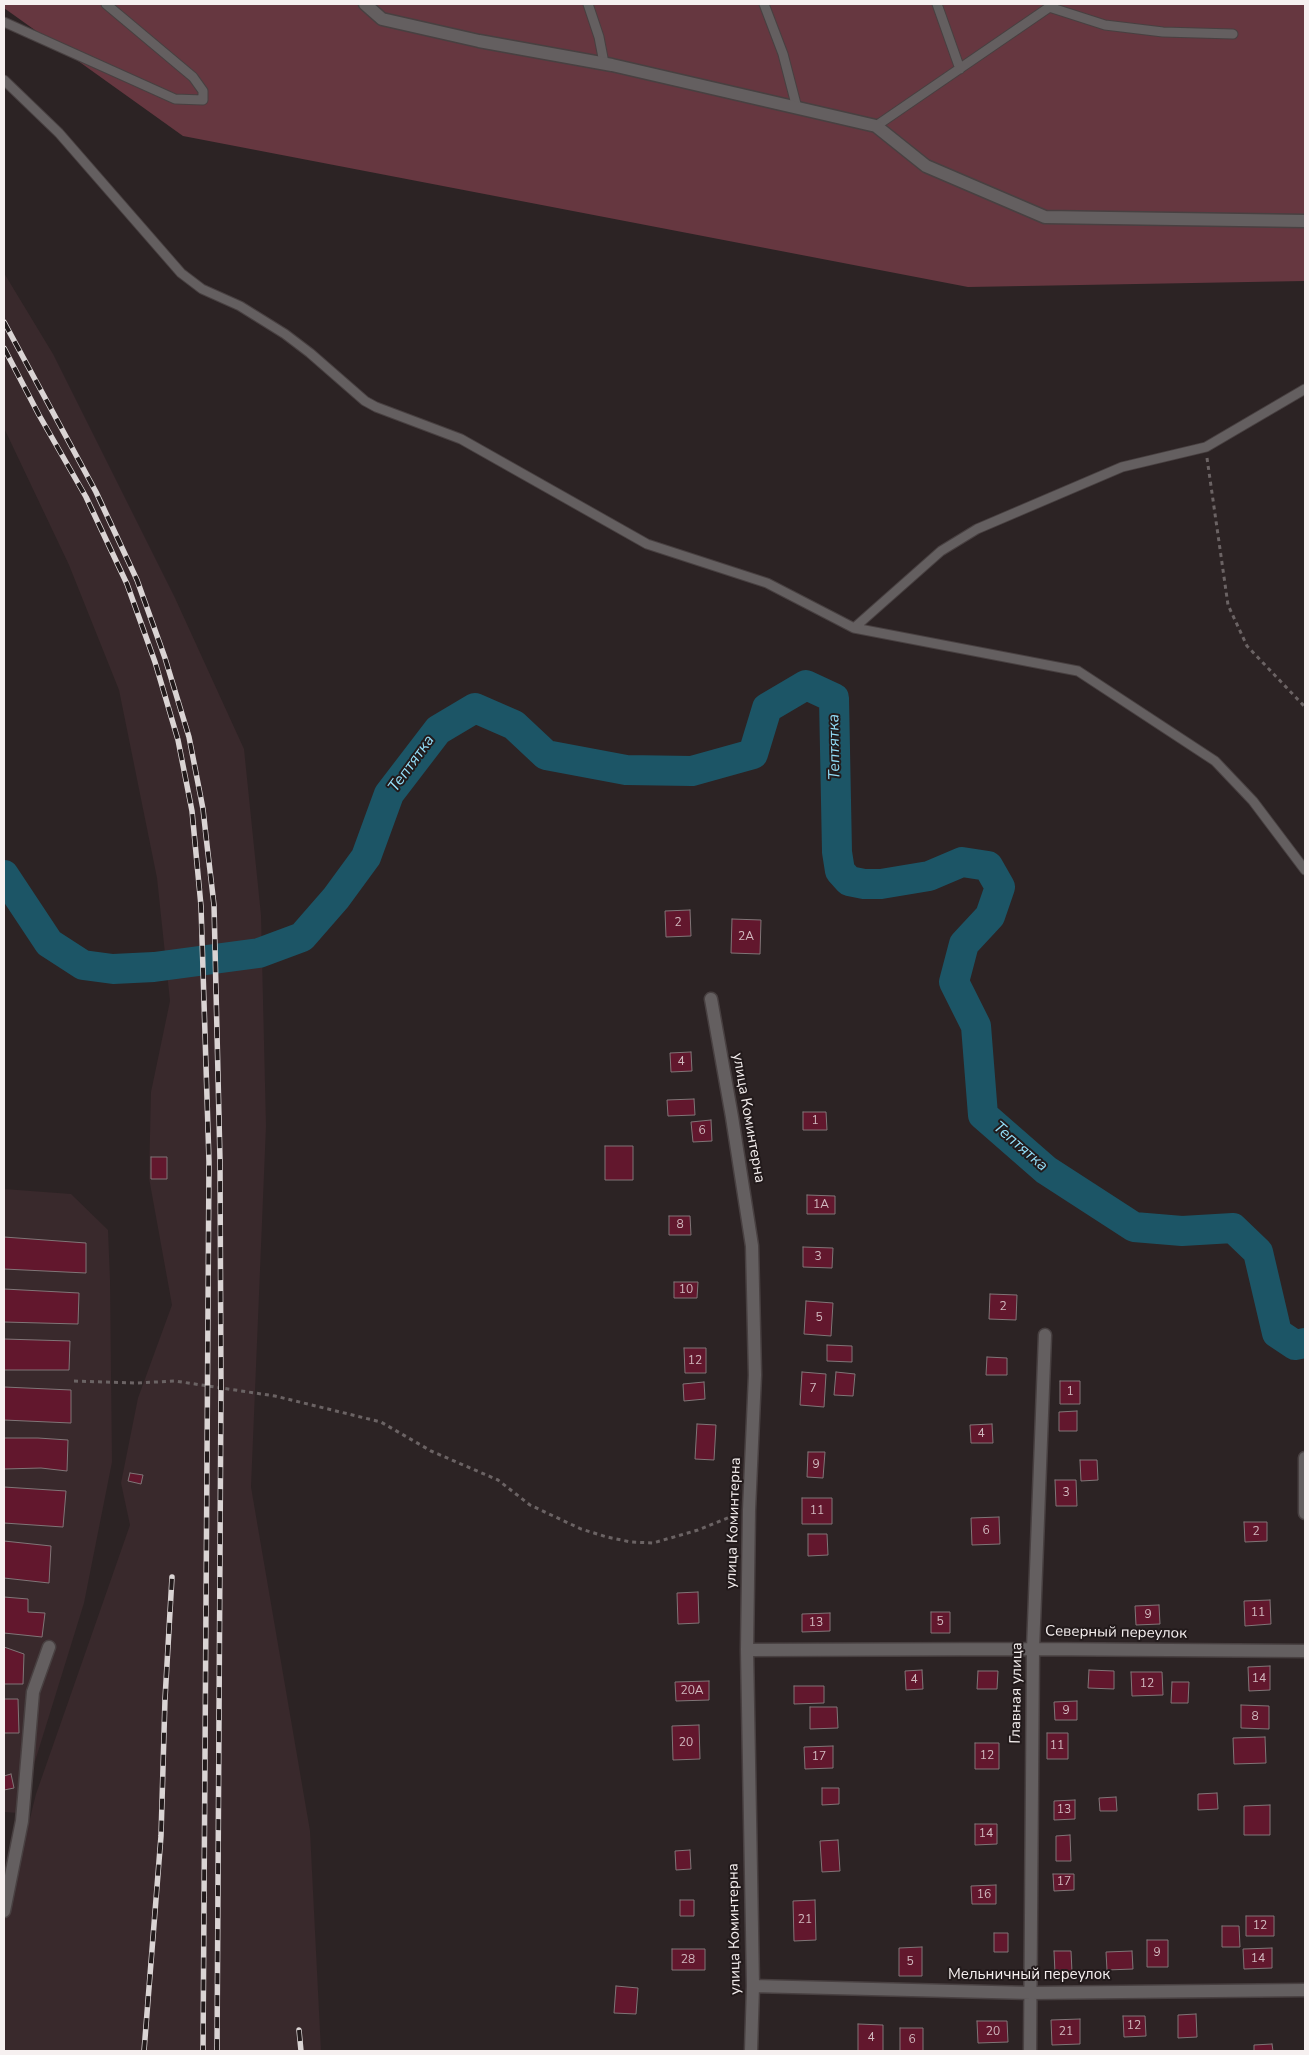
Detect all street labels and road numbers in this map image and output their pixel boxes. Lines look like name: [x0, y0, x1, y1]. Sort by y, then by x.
street label: улица Коминтерна: [728, 1052, 768, 1184]
street label: улица Коминтерна: [723, 1457, 745, 1589]
street label: Северный переулок: [1045, 1623, 1187, 1643]
street label: Главная улица: [1007, 1642, 1027, 1744]
street label: улица Коминтерна: [725, 1863, 745, 1995]
street label: Мельничный переулок: [948, 1966, 1110, 1984]

